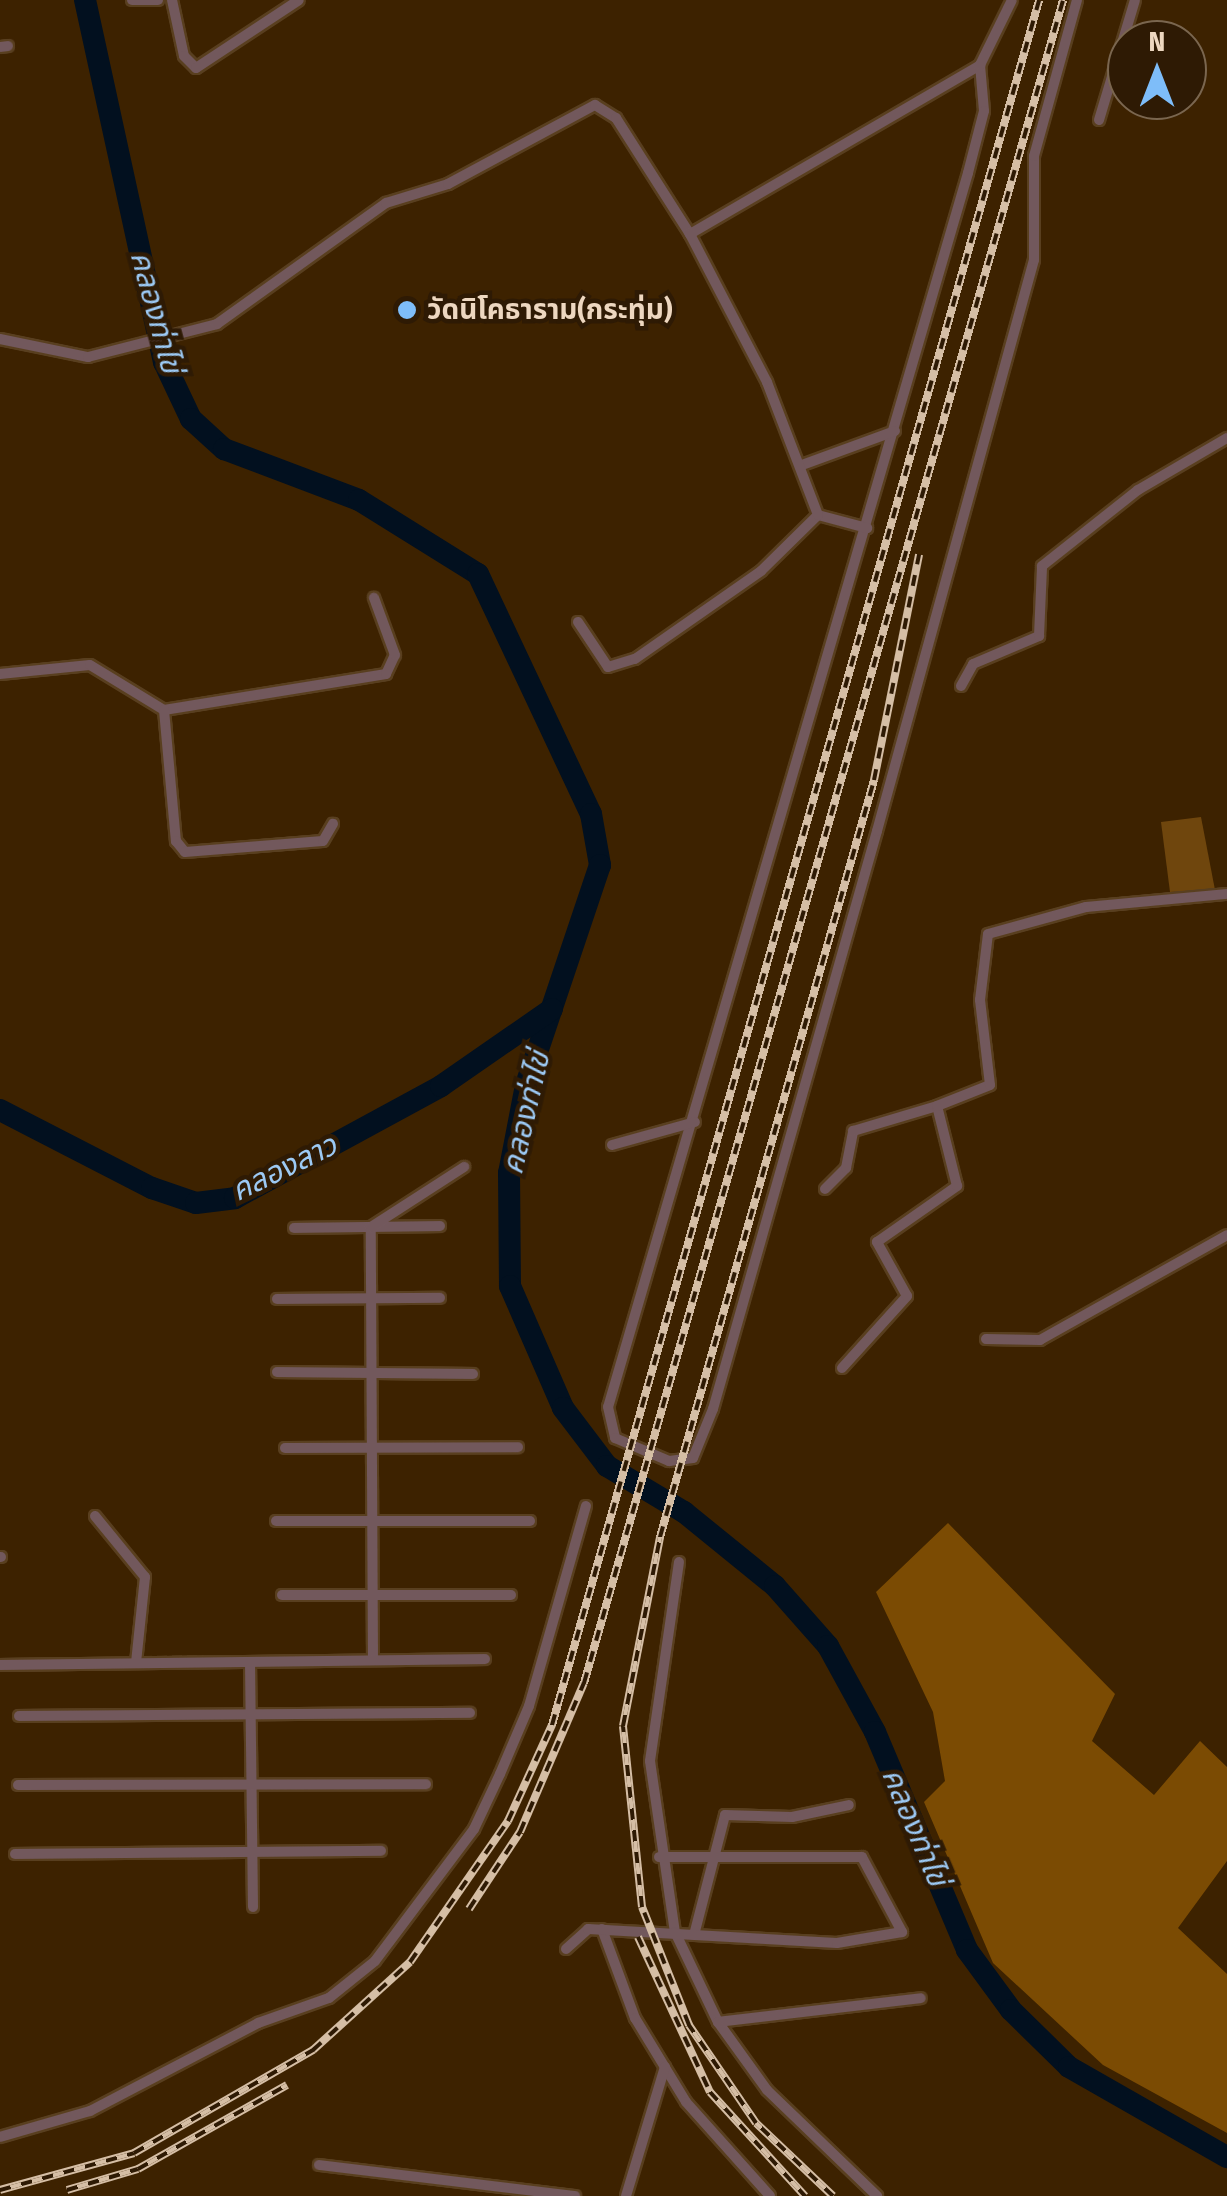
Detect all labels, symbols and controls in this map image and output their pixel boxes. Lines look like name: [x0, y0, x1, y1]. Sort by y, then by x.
north arrow: [1107, 20, 1207, 120]
text: N: [1149, 25, 1165, 58]
water label: คลองท่าไข่: [123, 247, 189, 377]
place label: วัดนิโคธาราม(กระทุ่ม): [427, 293, 672, 327]
marker: วัดนิโคธาราม(กระทุ่ม): [396, 299, 418, 321]
water label: คลองท่าไข่: [494, 1048, 558, 1178]
water label: คลองลาว: [225, 1127, 343, 1209]
water label: คลองท่าไข่: [874, 1763, 956, 1891]

